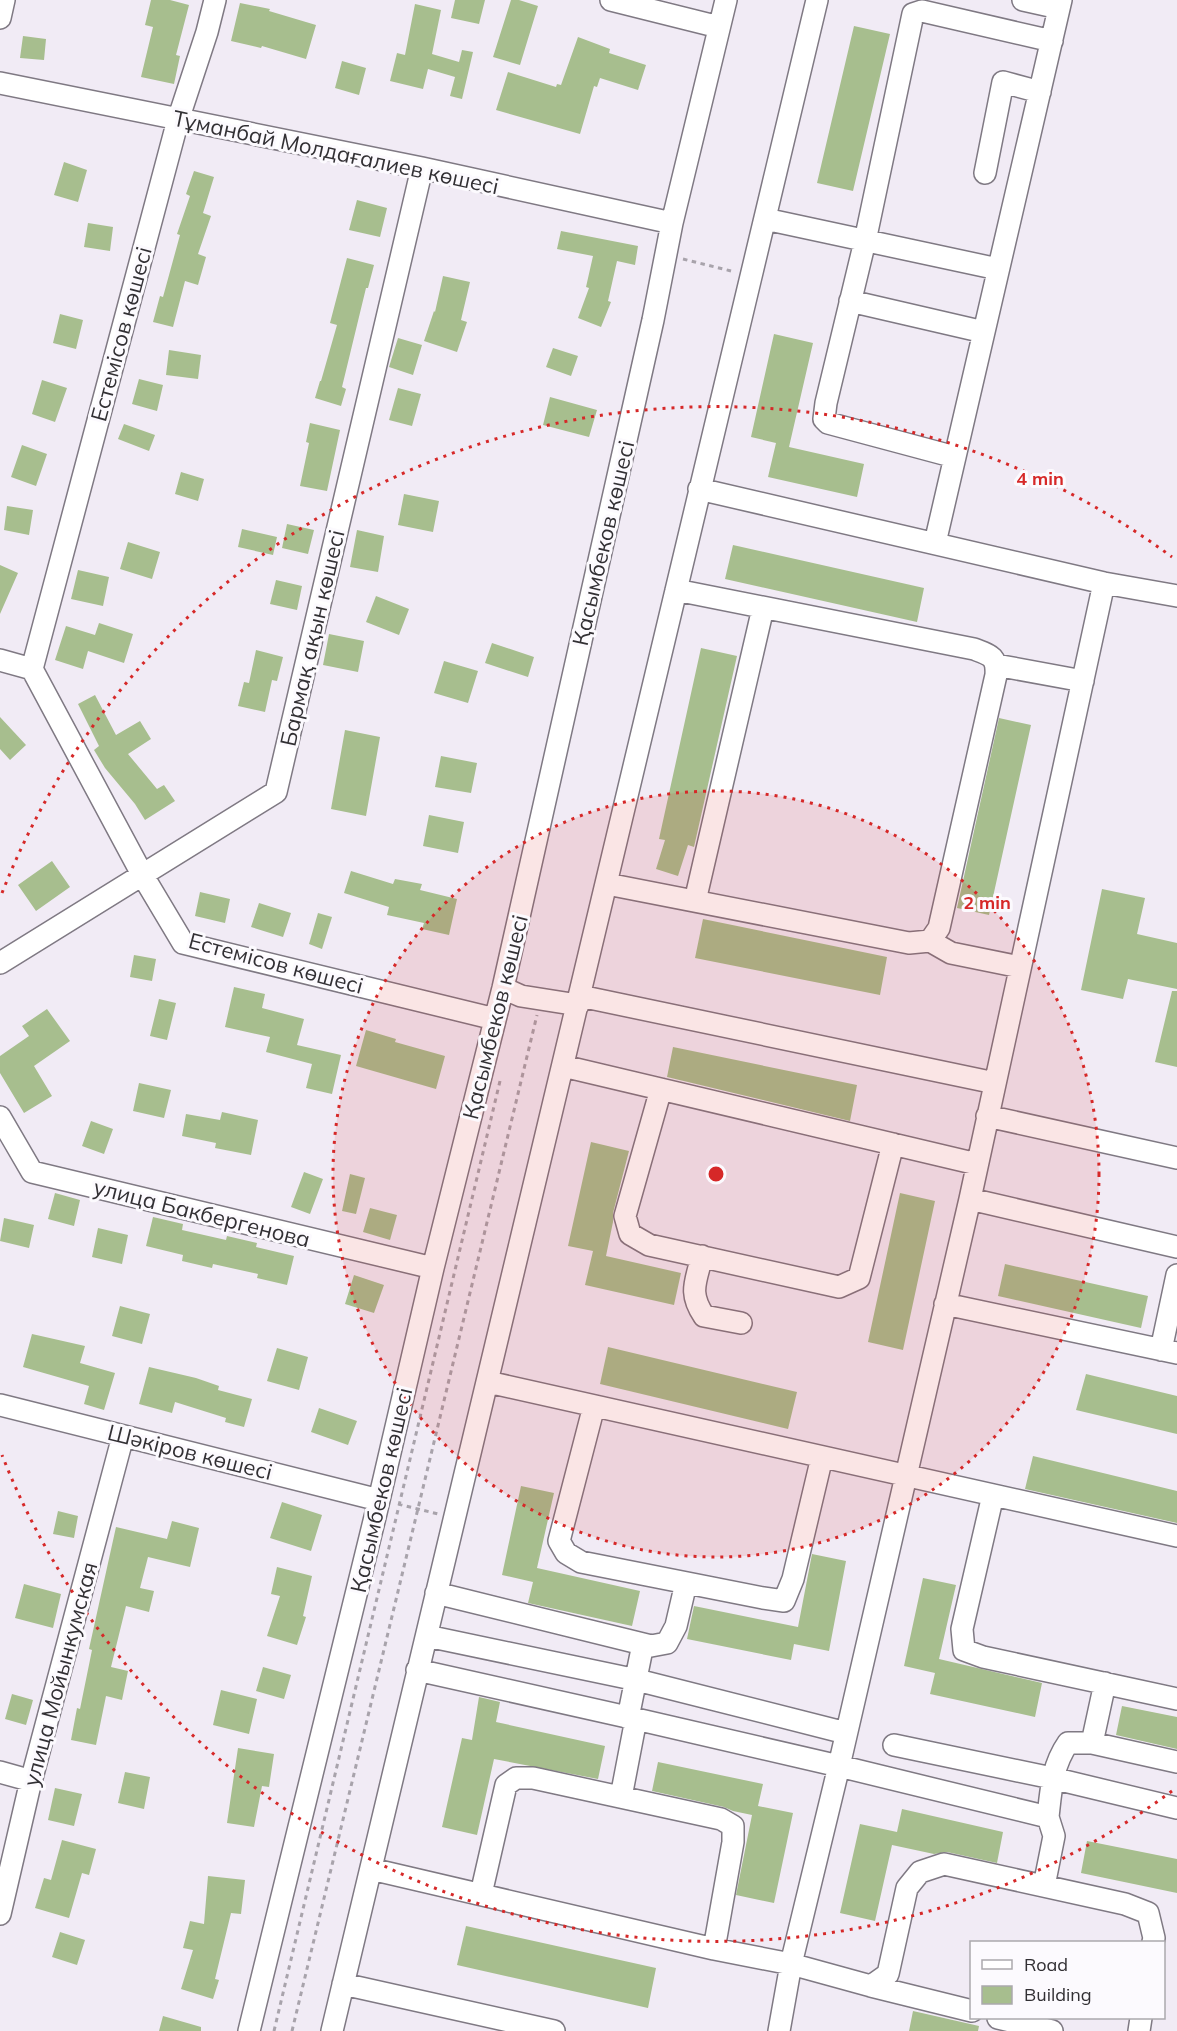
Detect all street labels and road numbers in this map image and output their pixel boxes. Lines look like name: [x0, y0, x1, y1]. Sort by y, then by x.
street label: Тұманбай Молдағалиев көшесі: [171, 104, 501, 200]
street label: Естемісов көшесі: [84, 244, 158, 424]
street label: Қасымбеков көшесі: [566, 438, 640, 648]
street label: Бармақ ақын көшесі: [273, 527, 351, 749]
street label: Қасымбеков көшесі: [456, 912, 534, 1122]
street label: Естемісов көшесі: [186, 926, 366, 1000]
street label: улица Бакбергенова: [91, 1173, 313, 1253]
street label: Қасымбеков көшесі: [344, 1385, 418, 1595]
street label: Шәкіров көшесі: [105, 1418, 275, 1486]
street label: улица Мойынкумская: [17, 1559, 103, 1789]

